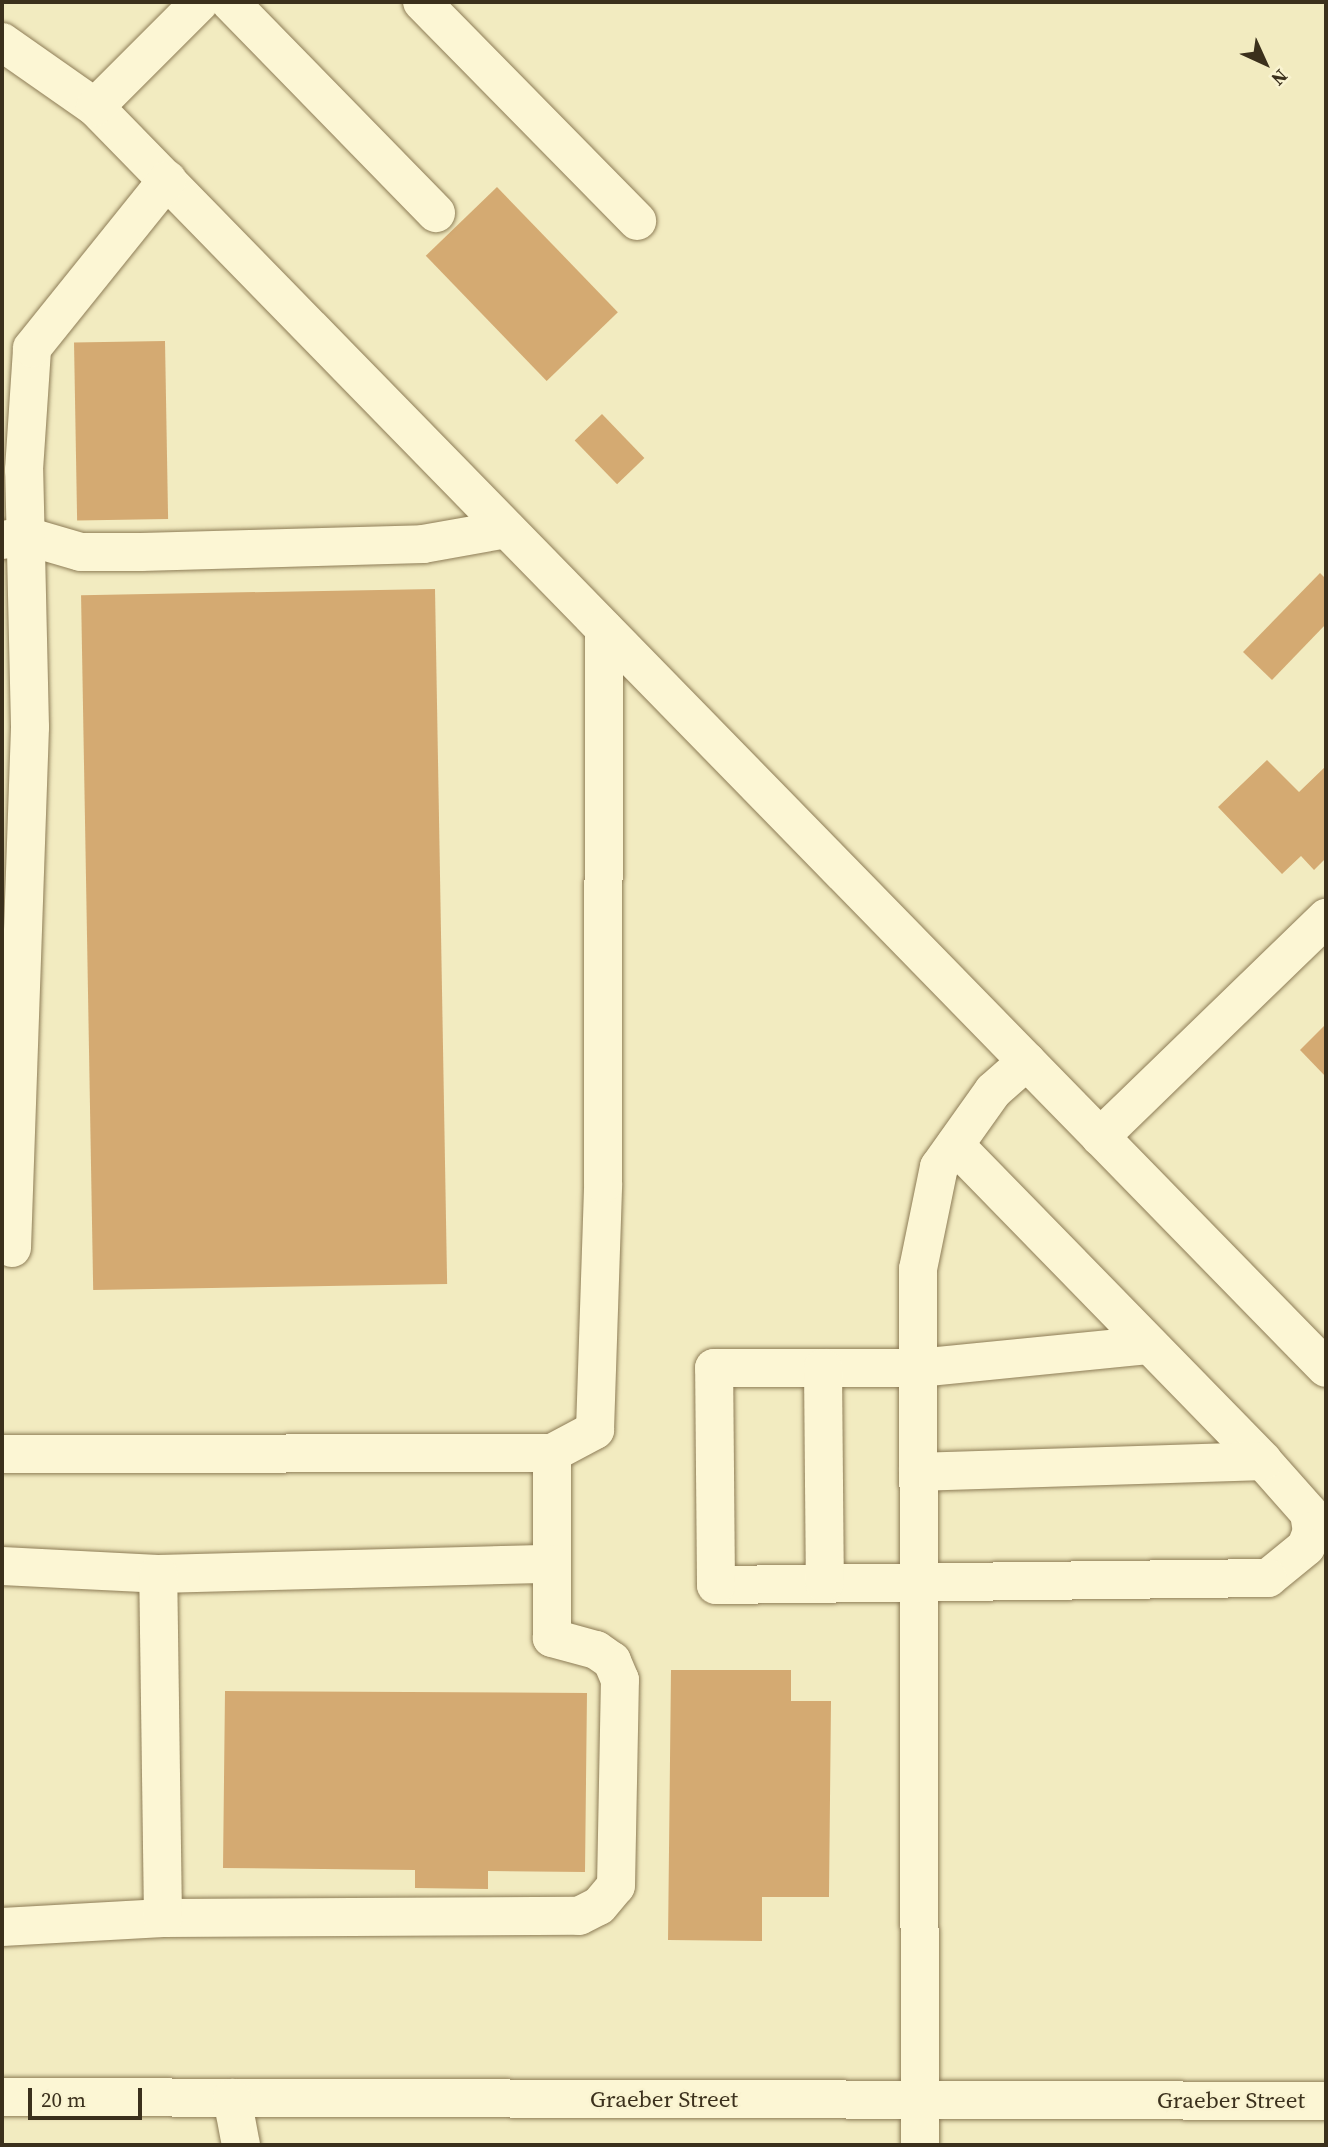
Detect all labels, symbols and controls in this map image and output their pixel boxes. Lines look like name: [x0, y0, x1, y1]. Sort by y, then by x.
north arrow: [1230, 28, 1300, 98]
text: N: [1266, 64, 1294, 92]
scale bar: [32, 2074, 145, 2118]
text: 20 m: [41, 2085, 86, 2114]
street label: Graeber Street: [590, 2085, 738, 2113]
street label: Graeber Street: [1157, 2086, 1305, 2114]

